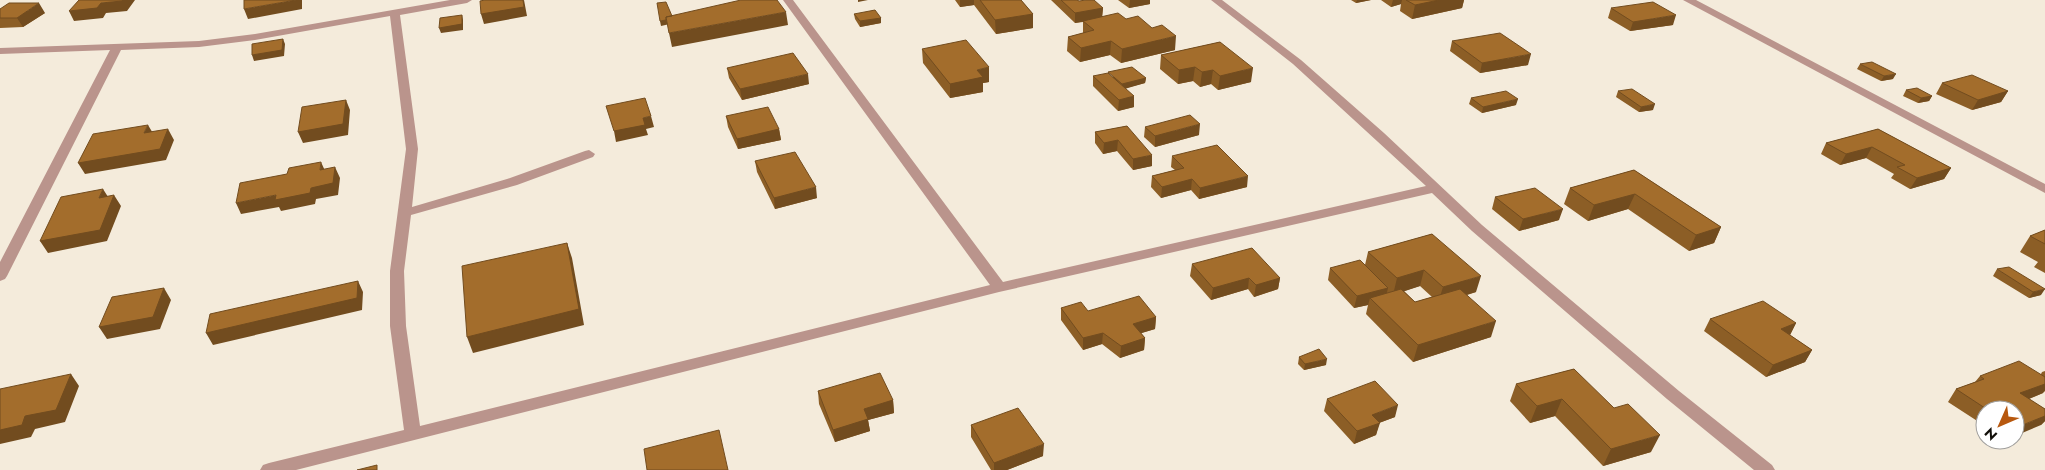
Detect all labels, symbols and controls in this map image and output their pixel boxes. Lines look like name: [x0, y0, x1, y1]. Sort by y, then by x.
north arrow: [1975, 400, 2025, 450]
text: N: [1980, 423, 2002, 445]

